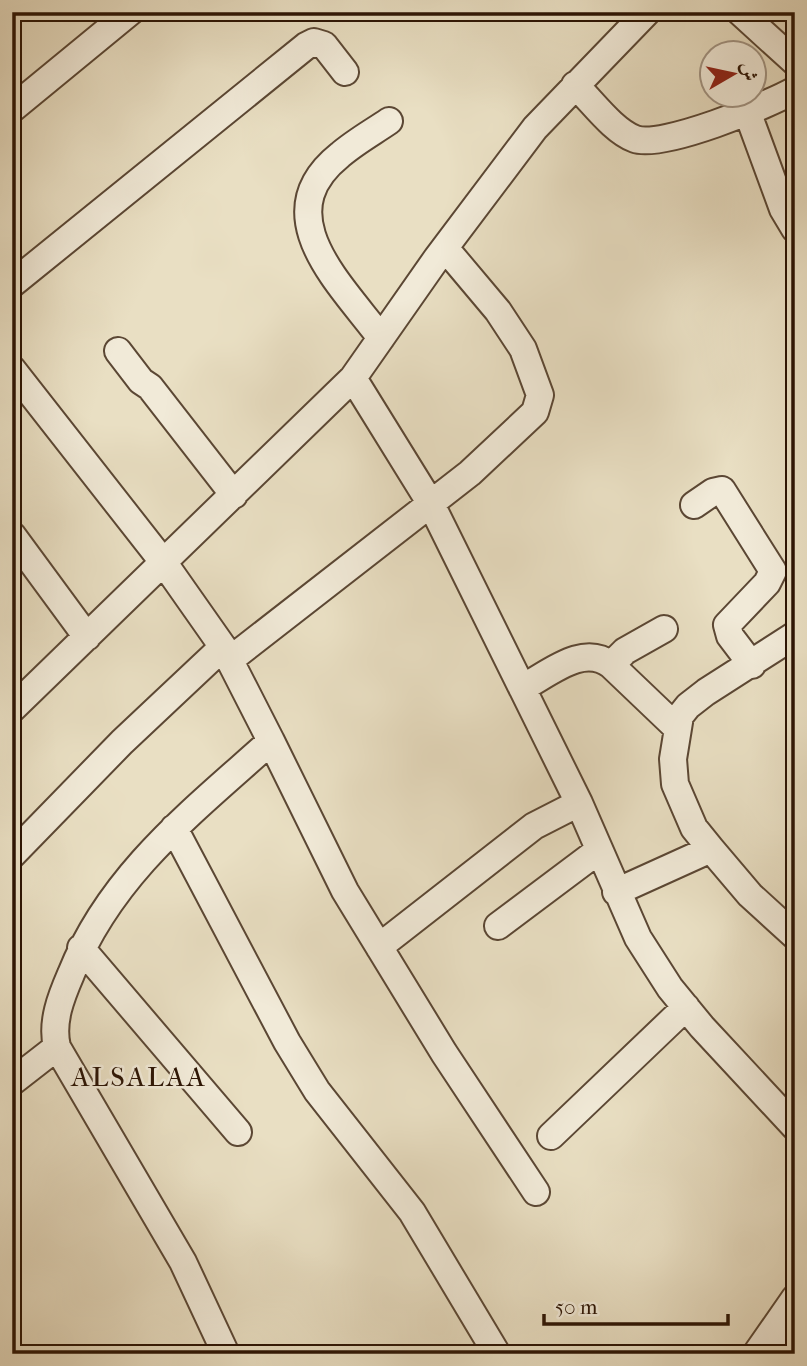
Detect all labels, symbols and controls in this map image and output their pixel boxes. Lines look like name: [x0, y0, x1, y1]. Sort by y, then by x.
north arrow: [698, 38, 768, 108]
text: ش: [736, 60, 761, 83]
district label: ALSALAA: [70, 1060, 207, 1093]
scale bar: [544, 1282, 728, 1326]
text: 50 m: [555, 1295, 598, 1319]

